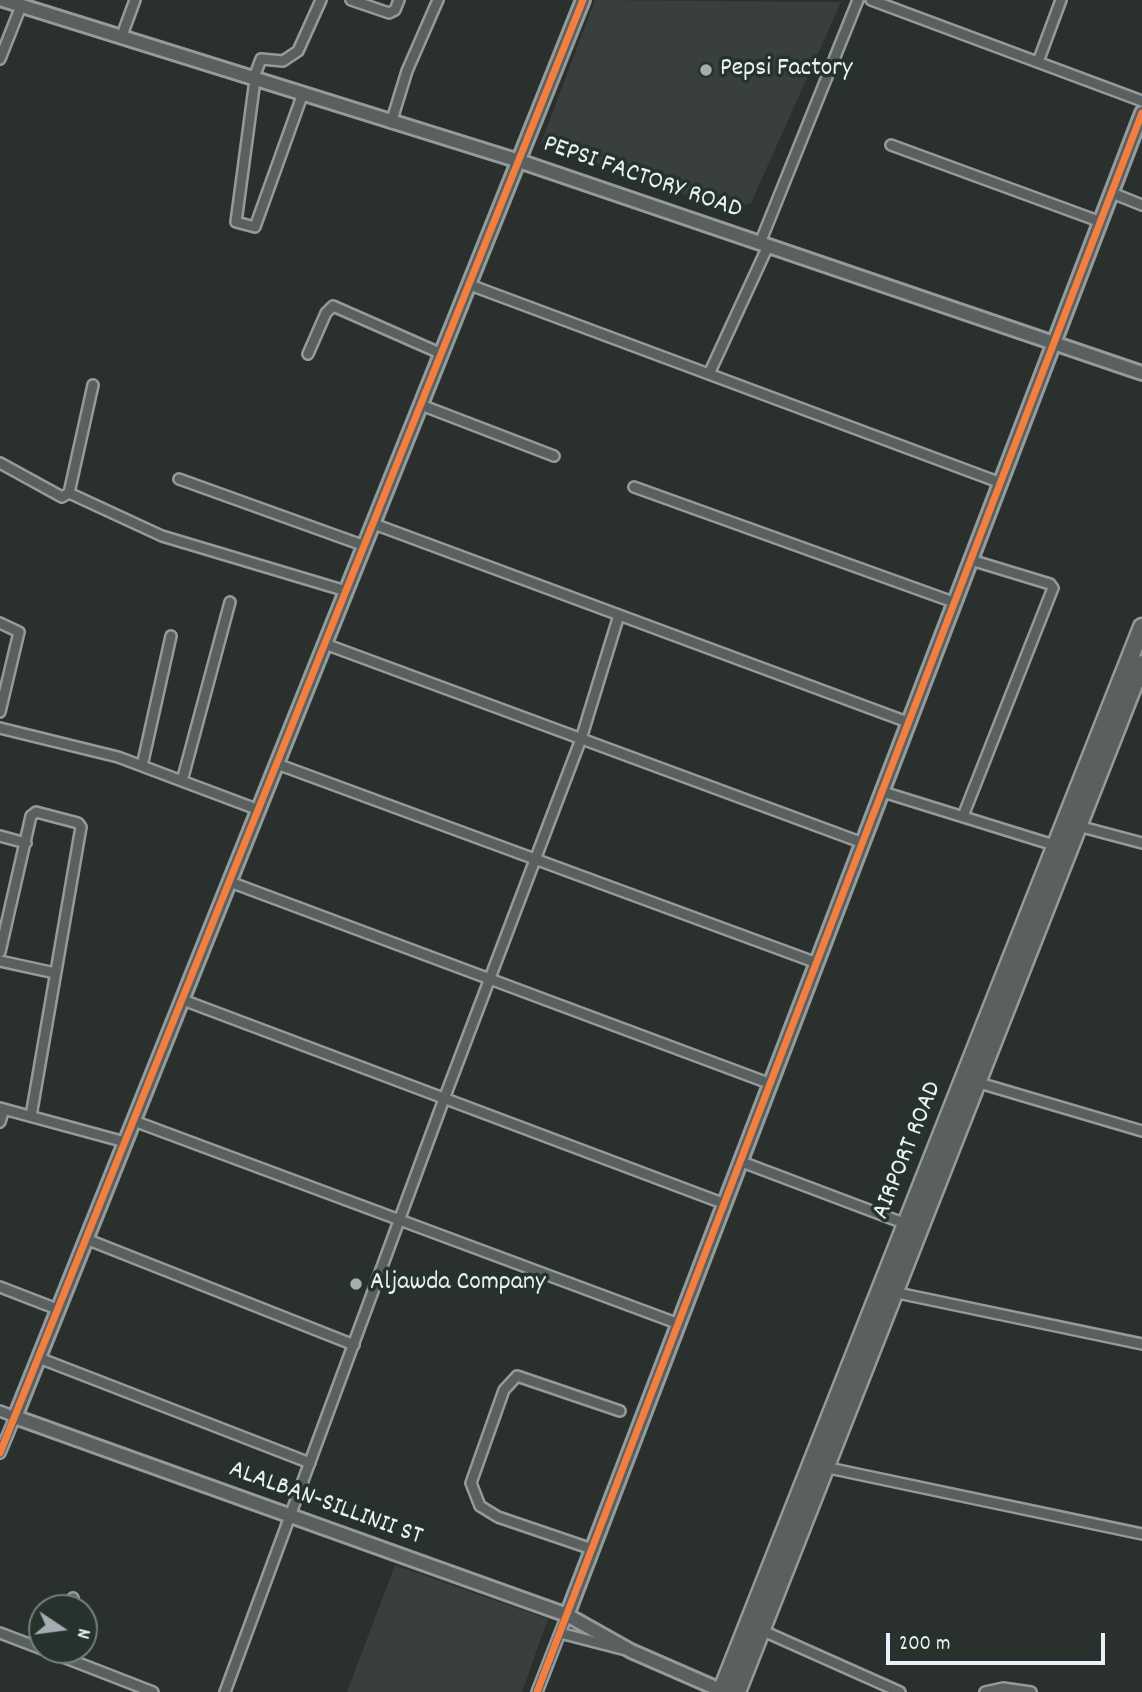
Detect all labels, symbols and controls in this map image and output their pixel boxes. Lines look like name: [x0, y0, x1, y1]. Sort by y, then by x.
place label: Pepsi Factory: [720, 54, 852, 86]
marker: Pepsi Factory: [698, 62, 714, 78]
street label: PEPSI FACTORY ROAD: [539, 130, 745, 228]
street label: AIRPORT ROAD: [867, 1078, 951, 1224]
place label: Aljawda Company: [370, 1268, 545, 1300]
marker: Aljawda Company: [348, 1276, 364, 1292]
street label: ALALBAN-SILLINII ST: [224, 1456, 426, 1554]
north arrow: [28, 1594, 98, 1664]
scale bar: [890, 1618, 1109, 1662]
text: N: [68, 1626, 96, 1641]
text: 200 m: [899, 1630, 950, 1660]

